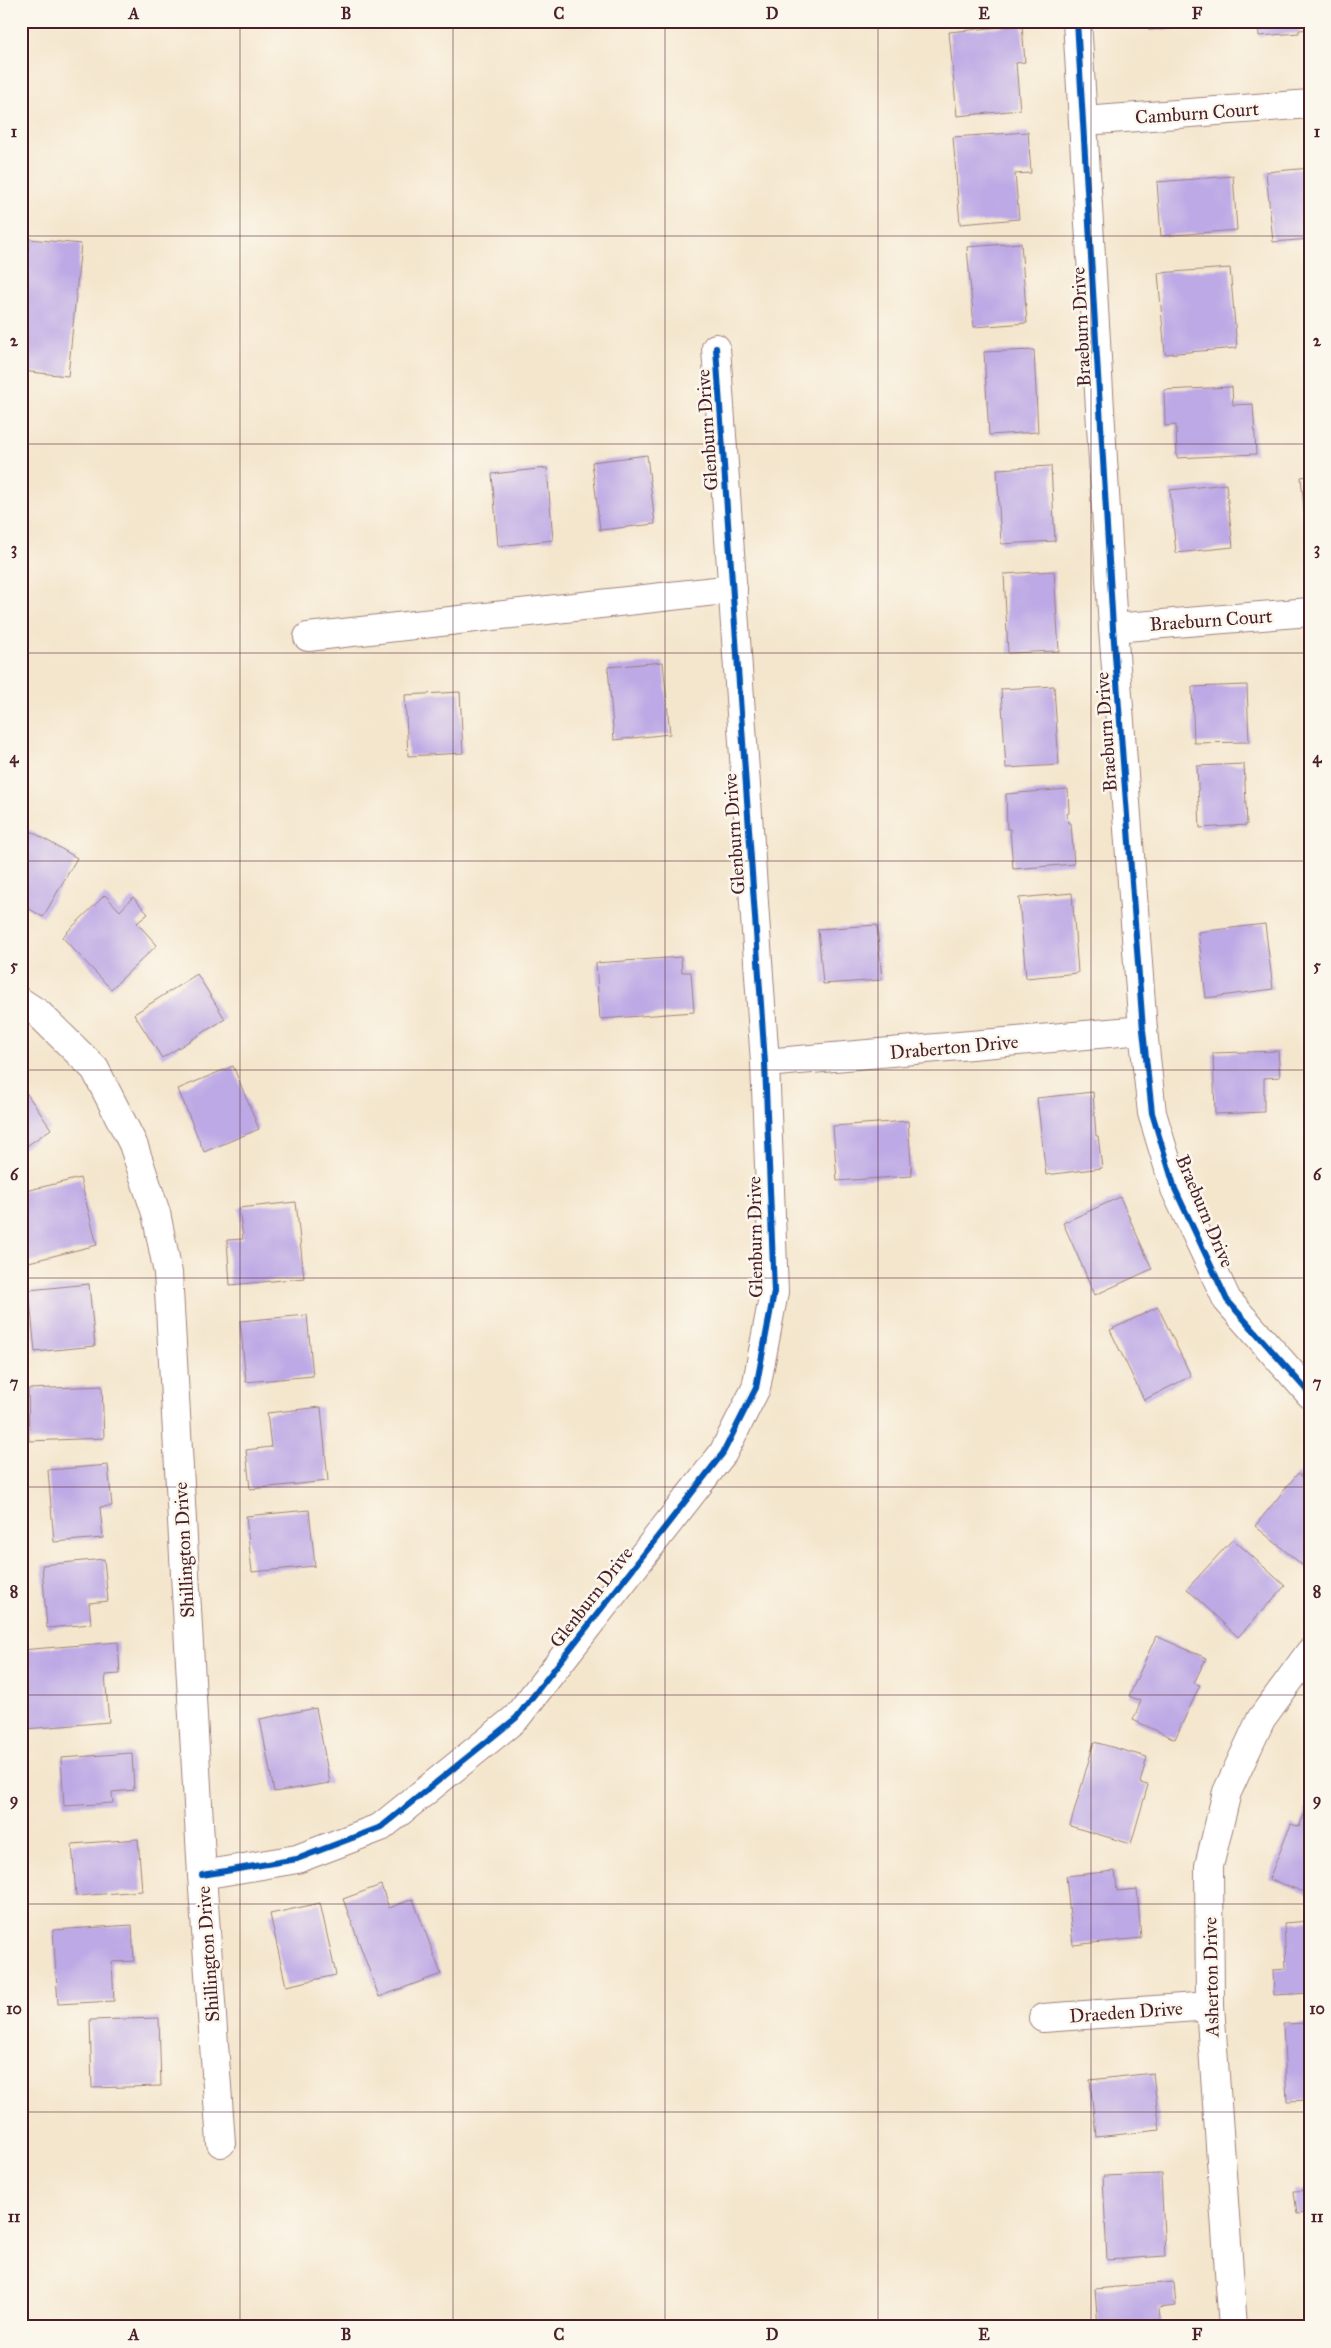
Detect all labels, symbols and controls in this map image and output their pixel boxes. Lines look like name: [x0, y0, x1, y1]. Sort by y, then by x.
text: A: [128, 4, 140, 23]
text: B: [341, 4, 351, 23]
text: C: [554, 4, 565, 23]
text: D: [766, 4, 779, 23]
text: E: [978, 4, 990, 23]
text: F: [1192, 4, 1203, 23]
street label: Camburn Court: [1134, 97, 1260, 129]
text: 1: [11, 122, 18, 141]
text: 1: [1314, 122, 1321, 141]
street label: Braeburn Drive: [1066, 266, 1096, 388]
text: 2: [10, 331, 19, 350]
text: 2: [1313, 331, 1322, 350]
street label: Glenburn Drive: [691, 368, 723, 492]
text: 3: [11, 539, 17, 559]
text: 3: [1314, 539, 1320, 559]
street label: Braeburn Court: [1149, 604, 1273, 636]
street label: Braeburn Drive: [1090, 671, 1122, 793]
text: 4: [10, 748, 20, 768]
text: 4: [1313, 748, 1323, 768]
street label: Glenburn Drive: [718, 772, 750, 896]
text: 5: [10, 956, 18, 975]
text: 5: [1313, 956, 1321, 975]
street label: Draberton Drive: [889, 1030, 1019, 1064]
street label: Braeburn Drive: [1171, 1151, 1239, 1271]
text: 6: [10, 1165, 19, 1184]
text: 6: [1313, 1165, 1322, 1184]
street label: Glenburn Drive: [742, 1176, 768, 1298]
text: 7: [10, 1373, 19, 1392]
text: 7: [1313, 1373, 1322, 1392]
street label: Shillington Drive: [169, 1481, 200, 1619]
street label: Glenburn Drive: [544, 1542, 638, 1652]
text: 8: [10, 1582, 18, 1601]
text: 8: [1313, 1582, 1321, 1601]
text: 9: [10, 1790, 18, 1810]
text: 9: [1313, 1790, 1321, 1810]
street label: Shillington Drive: [192, 1885, 225, 2023]
street label: Asherton Drive: [1198, 1917, 1224, 2038]
street label: Draeden Drive: [1068, 1997, 1184, 2027]
text: 10: [6, 1999, 22, 2018]
text: 10: [1309, 1999, 1325, 2018]
text: 11: [8, 2207, 21, 2226]
text: 11: [1311, 2207, 1324, 2226]
text: A: [128, 2325, 140, 2344]
text: B: [341, 2325, 351, 2344]
text: C: [554, 2325, 565, 2344]
text: D: [766, 2325, 779, 2344]
text: E: [978, 2325, 990, 2344]
text: F: [1192, 2325, 1203, 2344]

